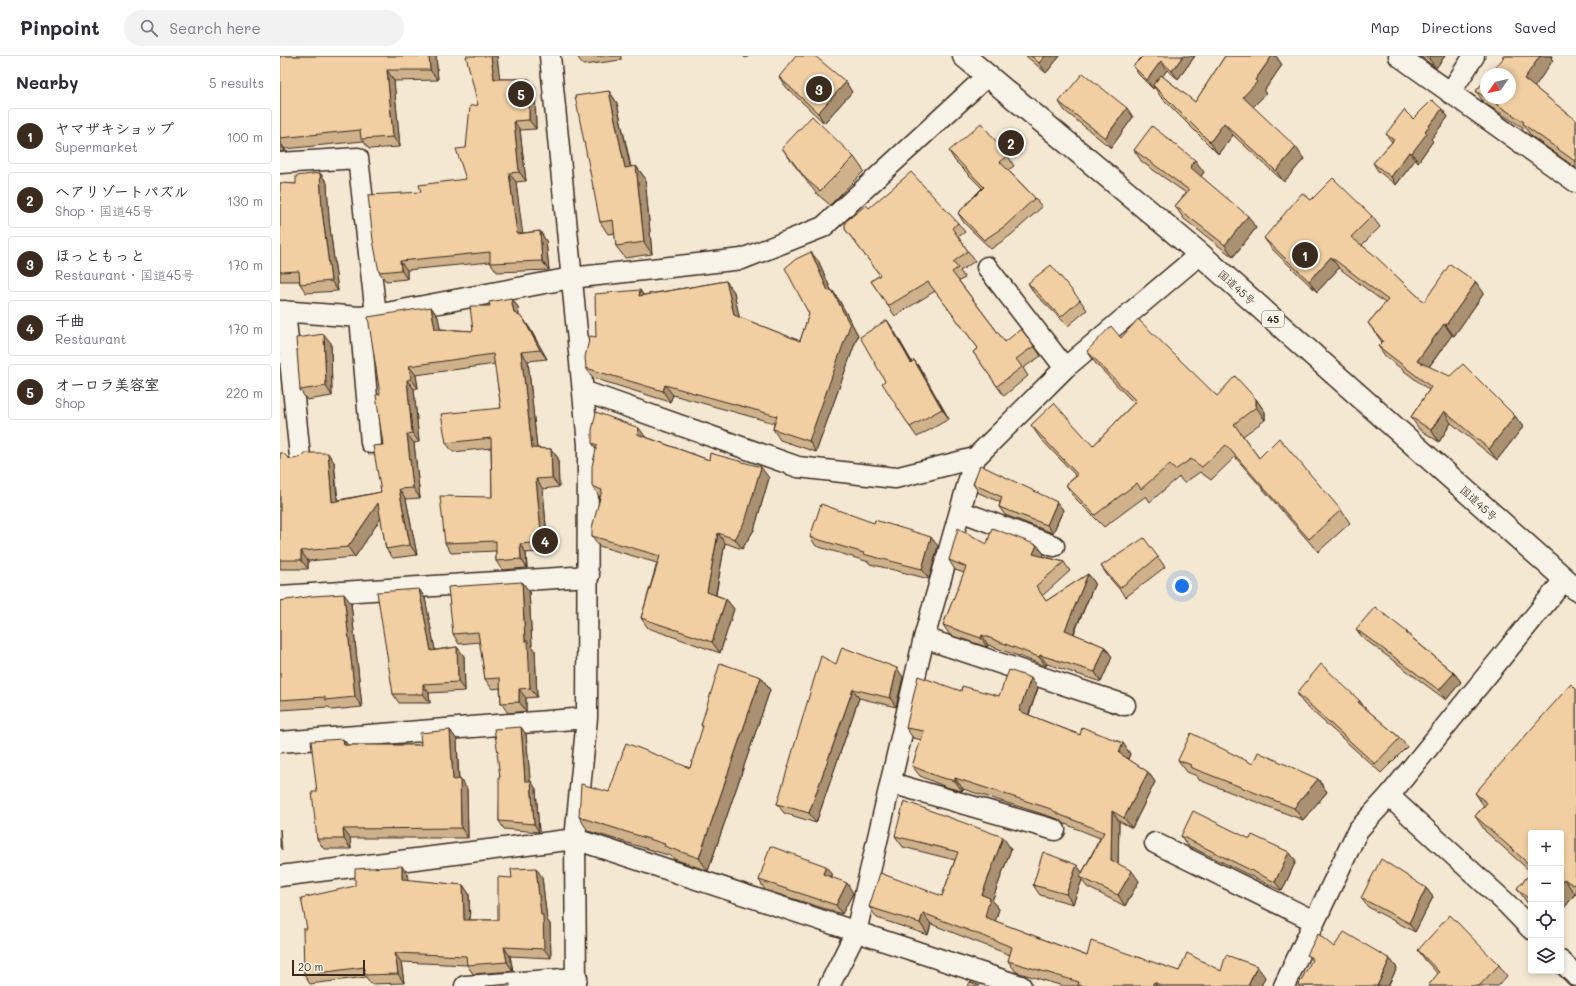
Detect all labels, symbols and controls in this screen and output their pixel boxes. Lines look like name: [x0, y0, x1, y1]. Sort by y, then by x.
search box: [124, 10, 404, 46]
text: Pinpoint: [20, 15, 100, 40]
icon: search: [138, 17, 160, 39]
text: Search here: [170, 18, 261, 38]
text: Map: [1371, 18, 1399, 37]
text: Directions: [1421, 18, 1492, 37]
text: Saved: [1514, 18, 1556, 37]
north arrow: [1480, 68, 1516, 104]
text: Nearby: [16, 71, 78, 93]
text: 5 results: [209, 74, 264, 91]
pin: 3: [806, 74, 832, 104]
pin: 5: [508, 79, 534, 109]
text: ヤマザキショップ: [55, 118, 174, 138]
text: 1: [27, 128, 33, 145]
text: 100 m: [227, 128, 263, 145]
pin: 2: [998, 128, 1024, 158]
text: Supermarket: [55, 138, 138, 155]
text: ヘアリゾートパズル: [55, 181, 189, 201]
text: 2: [26, 192, 34, 209]
text: 130 m: [227, 192, 263, 209]
text: Shop · 国道45号: [55, 202, 154, 219]
pin: 1: [1292, 240, 1318, 270]
text: ほっともっと: [55, 245, 145, 265]
text: 3: [26, 256, 34, 273]
text: 170 m: [227, 256, 263, 273]
text: Restaurant · 国道45号: [55, 266, 194, 283]
street label: 国道45号: [1215, 266, 1259, 308]
text: 千曲: [55, 310, 85, 330]
road number: 45: [1262, 311, 1284, 327]
text: 4: [26, 320, 34, 337]
text: 170 m: [227, 320, 263, 337]
text: Restaurant: [55, 330, 126, 347]
text: オーロラ美容室: [55, 374, 159, 394]
text: 5: [26, 384, 34, 401]
text: 220 m: [226, 384, 263, 401]
text: Shop: [55, 394, 85, 411]
street label: 国道45号: [1457, 482, 1501, 524]
pin: 4: [532, 526, 558, 556]
your location: [1172, 576, 1192, 596]
map controls: [1528, 830, 1564, 974]
button: +: [1528, 830, 1564, 866]
button: −: [1528, 866, 1564, 902]
button: locate: [1528, 902, 1564, 938]
button: layers: [1528, 938, 1564, 974]
scale bar: [292, 958, 365, 977]
text: 20 m: [298, 959, 323, 974]

